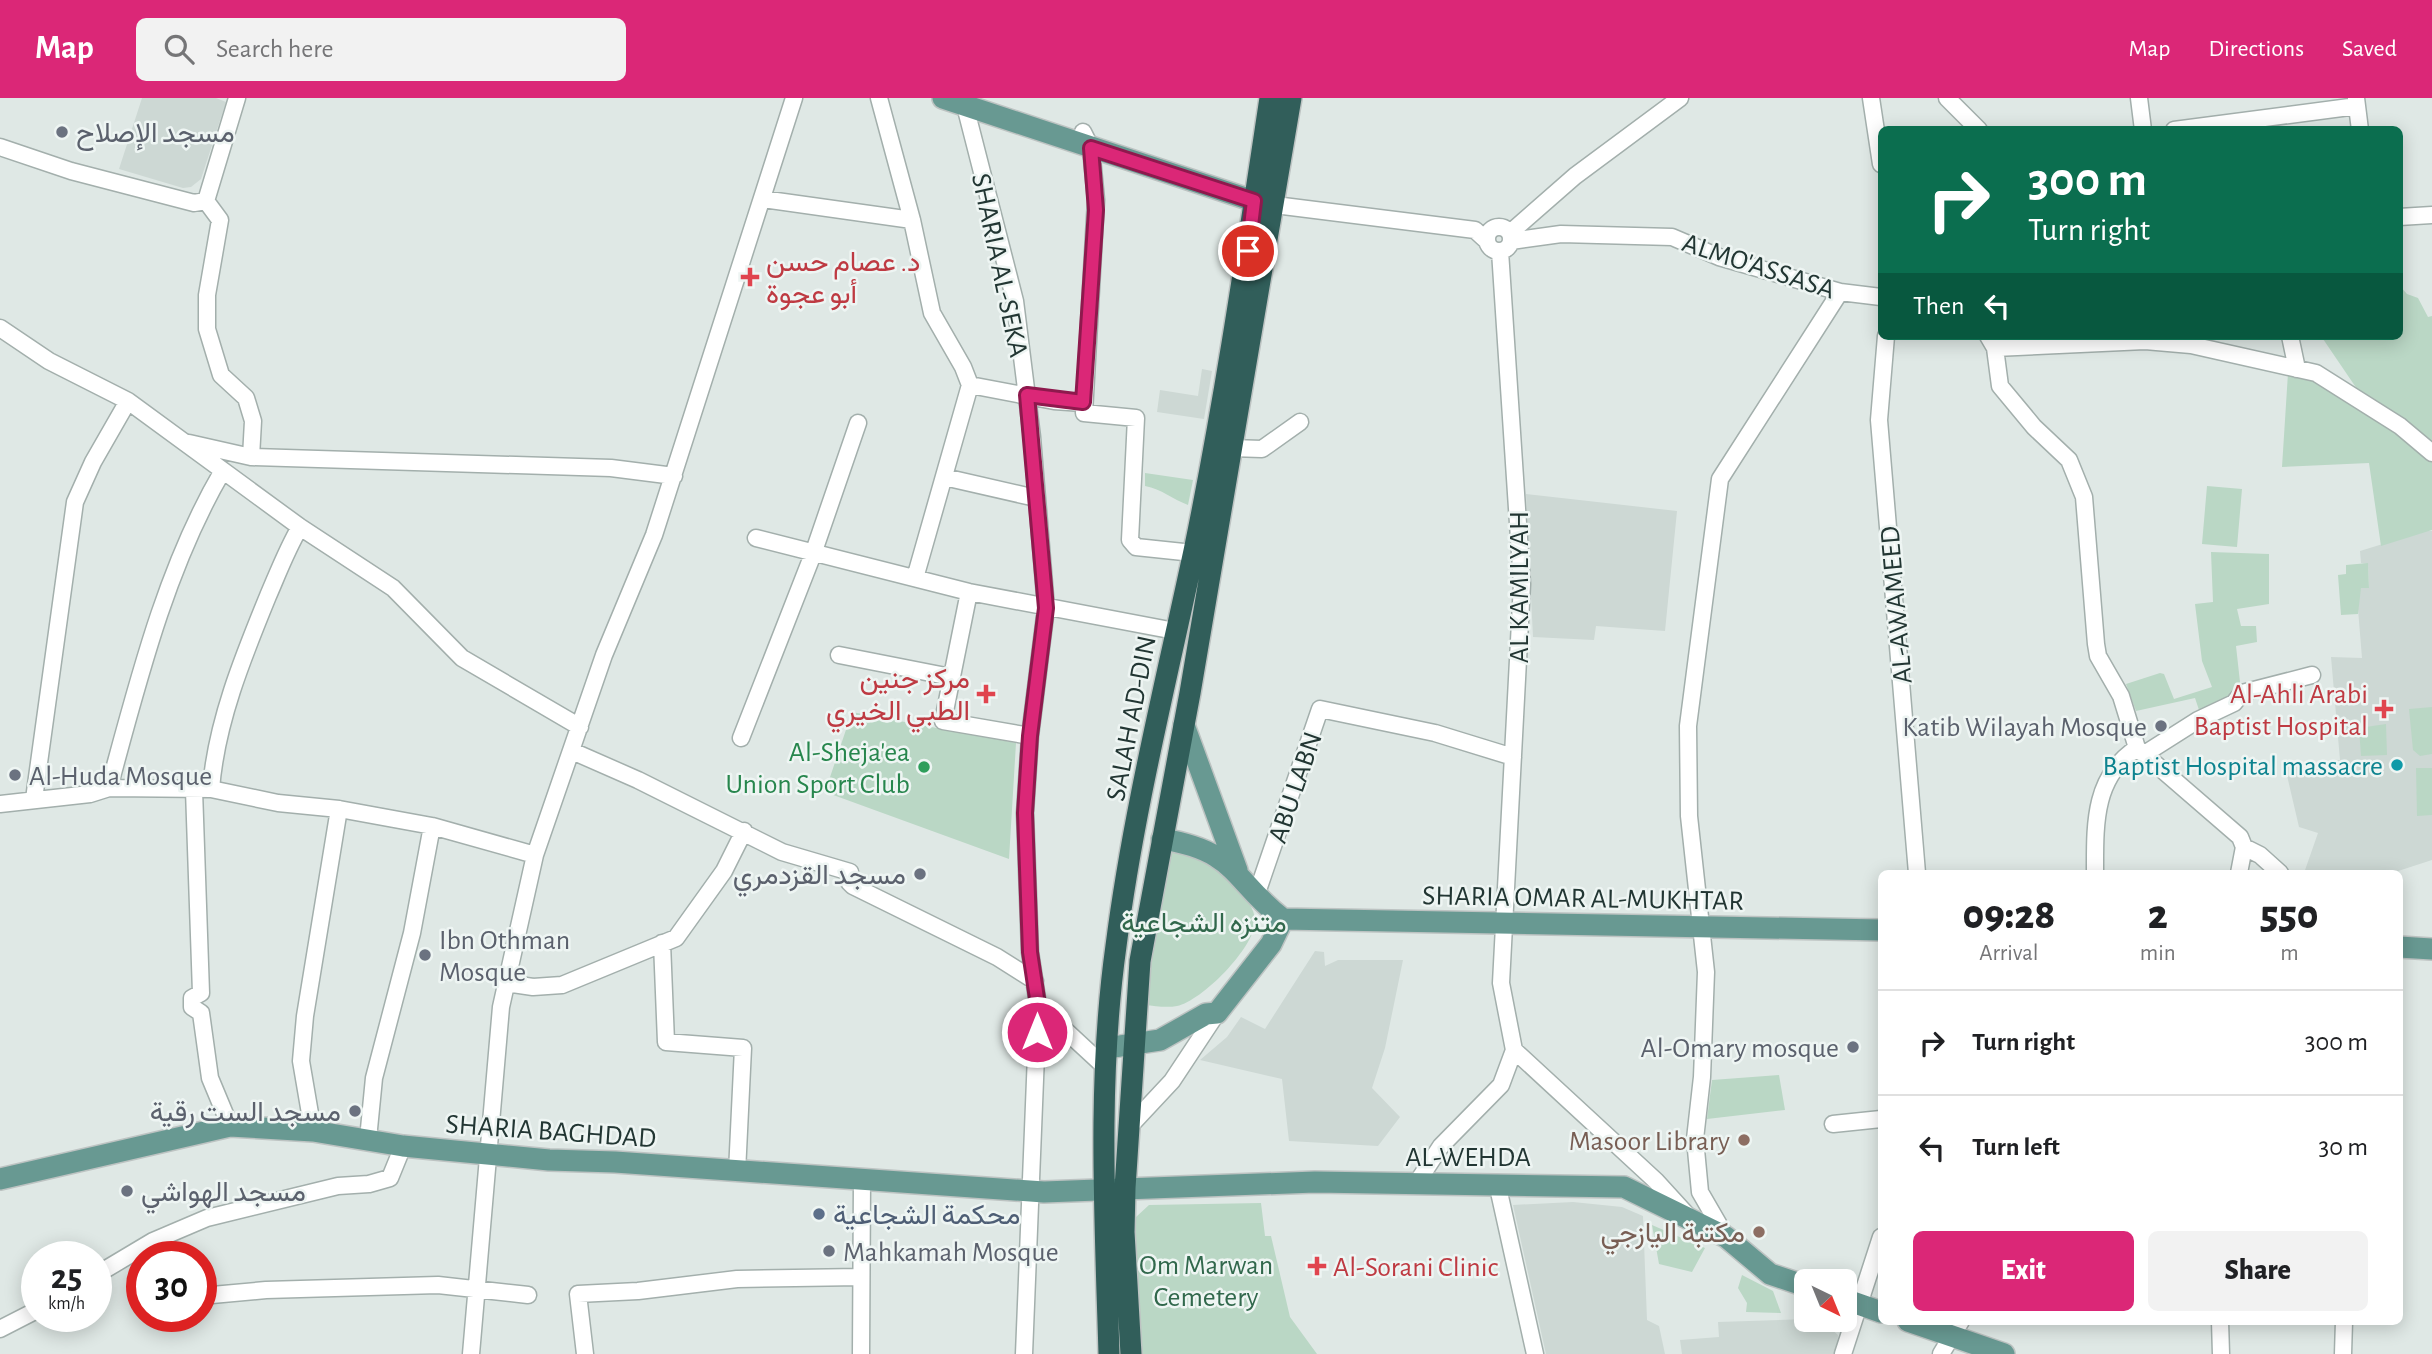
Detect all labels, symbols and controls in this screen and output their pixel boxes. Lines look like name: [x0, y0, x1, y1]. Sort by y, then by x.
search box: [136, 18, 626, 81]
icon: search: [160, 30, 198, 68]
text: Map: [35, 32, 94, 65]
text: Search here: [216, 36, 334, 62]
text: Map: [2128, 37, 2170, 61]
text: Directions: [2208, 37, 2304, 61]
text: Saved: [2342, 37, 2397, 61]
place label: مسجد الإصلاح: [76, 120, 235, 151]
marker: مسجد الإصلاح: [54, 124, 70, 140]
icon: right: [1913, 154, 2004, 245]
text: 300 m: [2028, 156, 2147, 205]
street label: SHARIA AL-SEKA: [966, 171, 1032, 360]
text: Turn right: [2028, 214, 2150, 246]
pin: [1218, 221, 1278, 281]
street label: ALMO'ASSASA: [1679, 229, 1838, 305]
icon: arrive: [1229, 232, 1267, 270]
place label: د. عصام حسن أبو عجوة: [766, 249, 920, 311]
marker: د. عصام حسن أبو عجوة: [740, 267, 760, 287]
icon: left: [1978, 287, 2016, 325]
text: Then: [1913, 293, 1964, 319]
street label: AL KAMILYAH: [1506, 511, 1534, 663]
street label: AL-AWAMEED: [1876, 525, 1918, 685]
street label: SALAH AD-DIN: [1102, 633, 1162, 803]
place label: مركز جنين الطبي الخيري: [826, 666, 970, 733]
place label: Al-Ahli Arabi Baptist Hospital: [2194, 681, 2368, 741]
marker: مركز جنين الطبي الخيري: [976, 684, 996, 704]
marker: Al-Ahli Arabi Baptist Hospital: [2374, 699, 2394, 719]
place label: Katib Wilayah Mosque: [1902, 714, 2147, 742]
marker: Katib Wilayah Mosque: [2153, 718, 2169, 734]
street label: ABU LABN: [1264, 729, 1328, 847]
place label: Al-Sheja'ea Union Sport Club: [726, 739, 910, 799]
place label: Baptist Hospital massacre: [2103, 753, 2383, 781]
marker: Baptist Hospital massacre: [2389, 757, 2405, 773]
marker: Al-Sheja'ea Union Sport Club: [916, 759, 932, 775]
place label: Al-Huda Mosque: [29, 763, 212, 791]
marker: Al-Huda Mosque: [7, 767, 23, 783]
place label: مسجد القزدمري: [733, 862, 906, 897]
marker: مسجد القزدمري: [912, 866, 928, 882]
street label: SHARIA OMAR AL-MUKHTAR: [1422, 882, 1744, 916]
text: 09:28: [1962, 894, 2055, 936]
text: 2: [2148, 894, 2168, 936]
text: 550: [2260, 894, 2319, 936]
park label: متنزه الشجاعية: [1121, 910, 1287, 940]
place label: Ibn Othman Mosque: [439, 927, 570, 987]
text: Arrival: [1979, 942, 2038, 965]
text: min: [2140, 942, 2176, 965]
text: m: [2280, 942, 2299, 965]
marker: Ibn Othman Mosque: [417, 947, 433, 963]
position arrow: [1000, 995, 1074, 1069]
icon: right: [1913, 1024, 1951, 1062]
text: Turn right: [1972, 1029, 2075, 1055]
text: 300 m: [2305, 1029, 2368, 1055]
place label: Al-Omary mosque: [1641, 1035, 1839, 1063]
marker: Al-Omary mosque: [1845, 1039, 1861, 1055]
place label: مسجد الست رقية: [150, 1099, 341, 1129]
marker: مسجد الست رقية: [347, 1103, 363, 1119]
street label: SHARIA BAGHDAD: [445, 1111, 657, 1153]
place label: Masoor Library: [1569, 1128, 1730, 1156]
icon: left: [1913, 1129, 1951, 1167]
marker: Masoor Library: [1736, 1132, 1752, 1148]
text: Turn left: [1972, 1134, 2060, 1160]
text: 30 m: [2318, 1134, 2368, 1160]
street label: AL-WEHDA: [1405, 1144, 1531, 1172]
place label: مسجد الهواشي: [141, 1179, 306, 1214]
marker: مسجد الهواشي: [119, 1183, 135, 1199]
place label: محكمة الشجاعية: [833, 1202, 1020, 1231]
marker: محكمة الشجاعية: [811, 1206, 827, 1222]
place label: مكتبة اليازجي: [1601, 1220, 1745, 1255]
marker: مكتبة اليازجي: [1751, 1224, 1767, 1240]
button: Exit: [1913, 1231, 2134, 1311]
button: Share: [2148, 1231, 2368, 1311]
place label: Mahkamah Mosque: [843, 1239, 1059, 1267]
speed limit sign: 30: [126, 1241, 217, 1332]
marker: Mahkamah Mosque: [821, 1243, 837, 1259]
park label: Om Marwan Cemetery: [1139, 1252, 1273, 1312]
place label: Al-Sorani Clinic: [1333, 1254, 1499, 1282]
marker: Al-Sorani Clinic: [1307, 1256, 1327, 1276]
text: 25: [51, 1260, 82, 1295]
north arrow: [1794, 1269, 1857, 1332]
map controls: [1794, 1269, 1857, 1332]
text: km/h: [48, 1295, 85, 1313]

